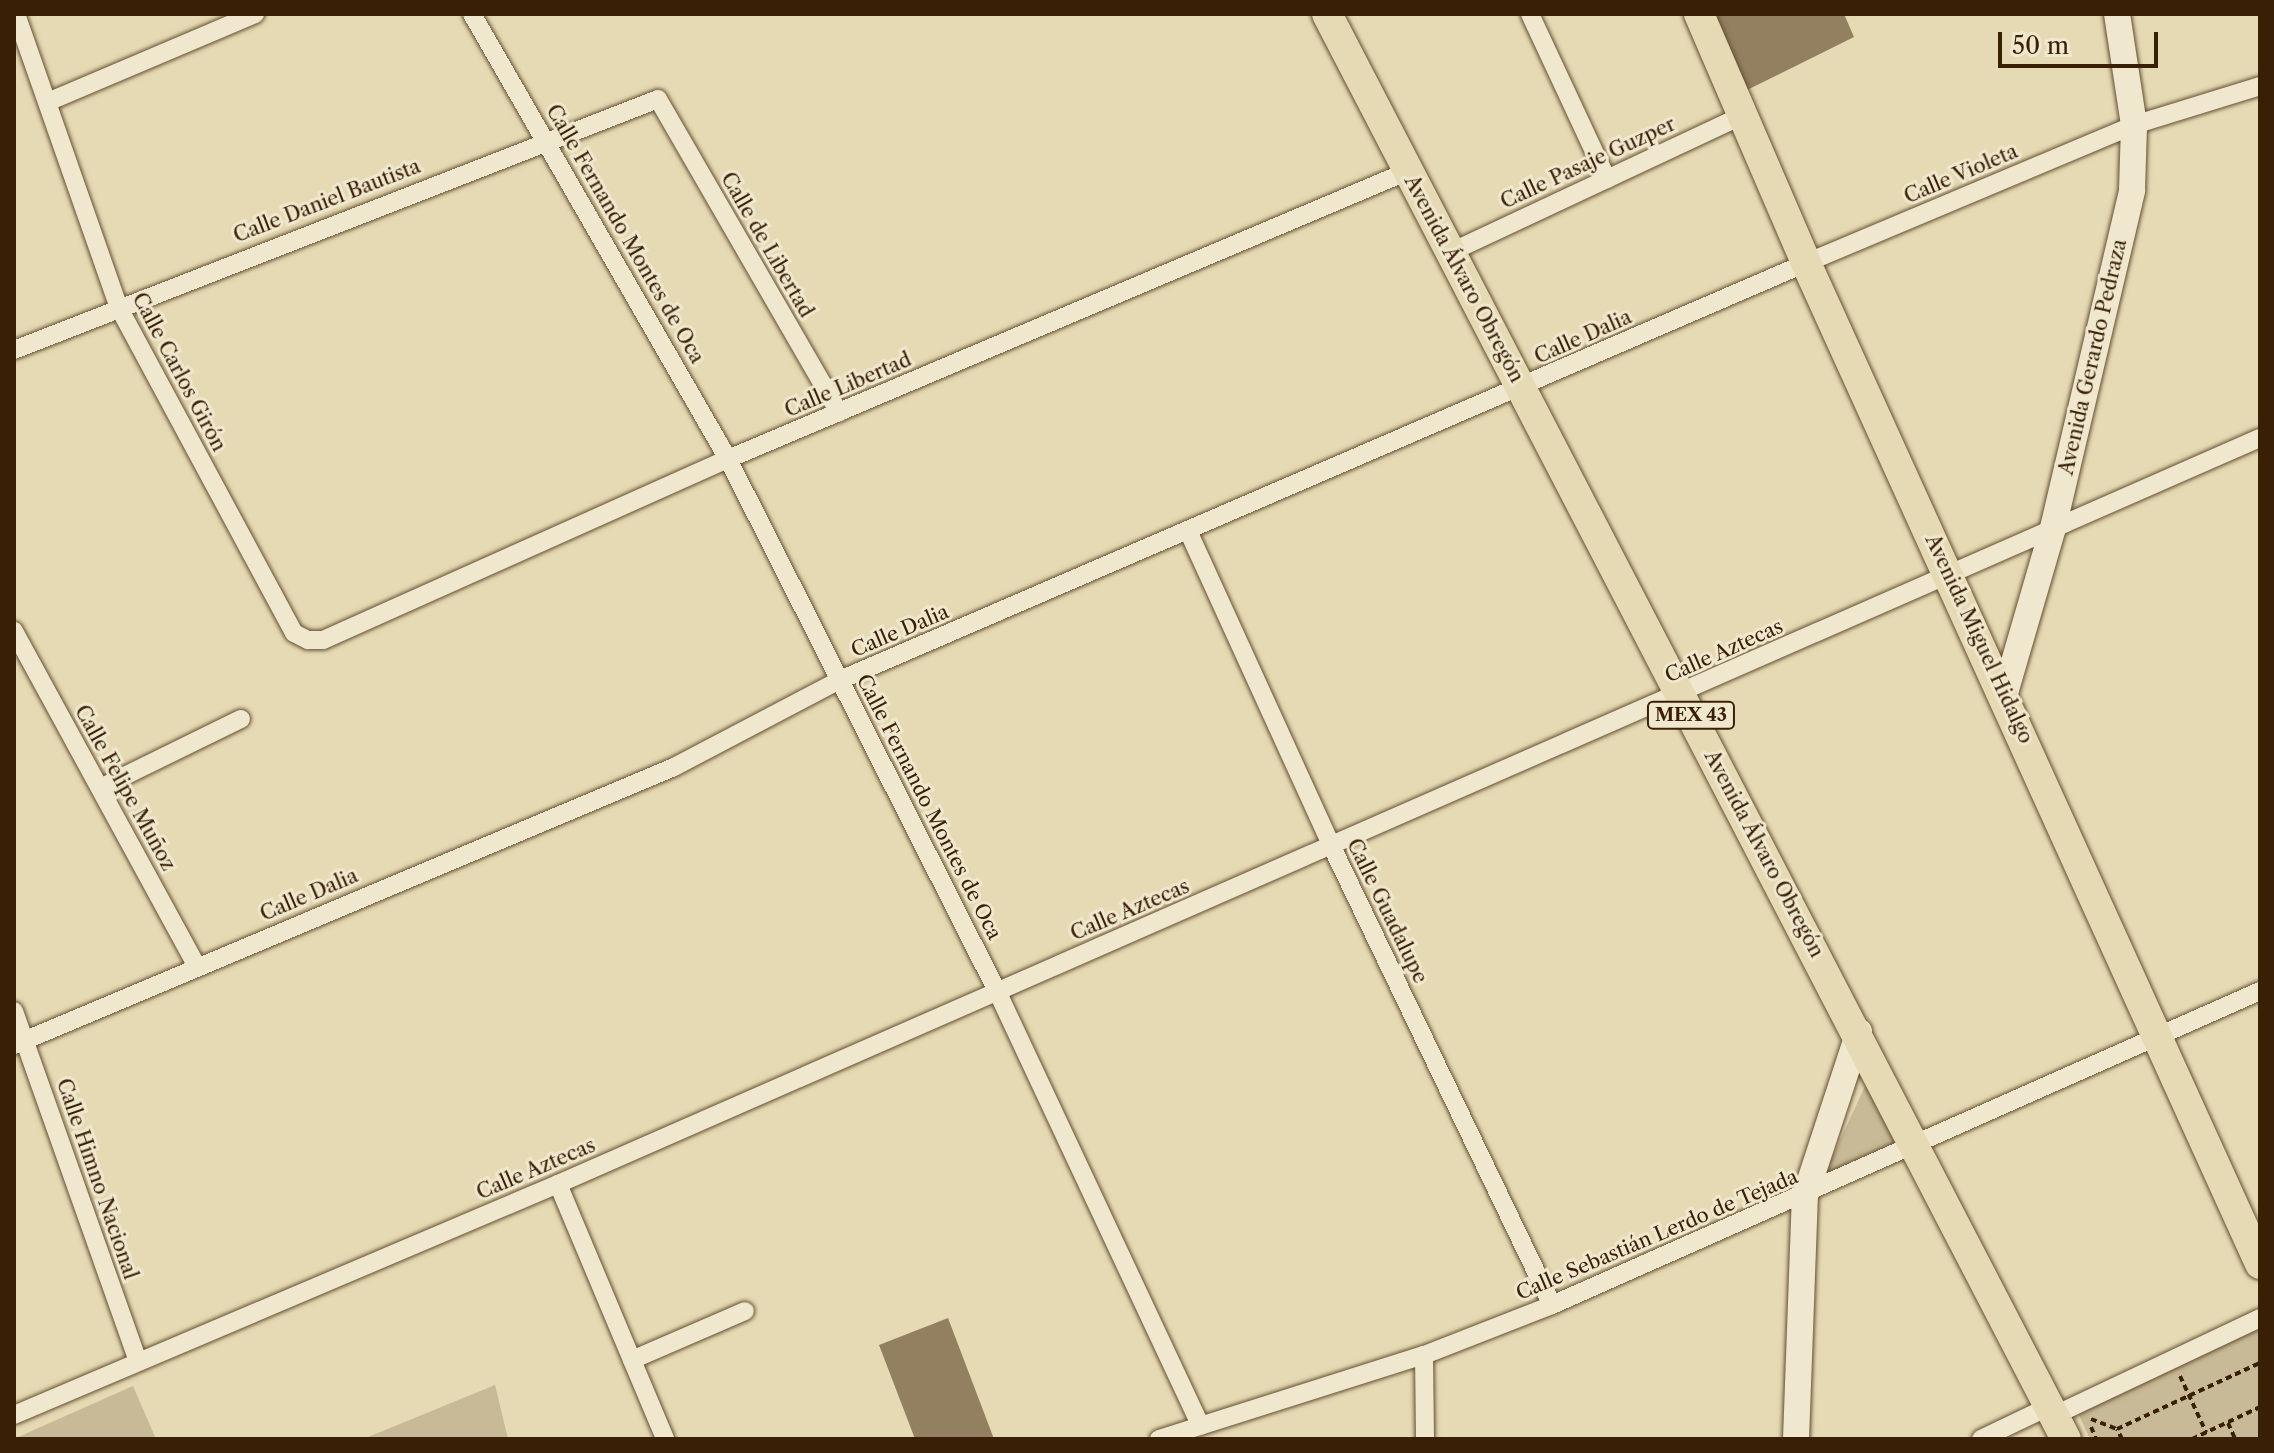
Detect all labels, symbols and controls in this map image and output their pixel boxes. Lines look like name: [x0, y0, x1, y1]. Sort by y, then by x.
scale bar: [2002, 16, 2162, 66]
text: 50 m: [2012, 31, 2069, 60]
street label: Calle Fernando Montes de Oca: [541, 100, 709, 368]
street label: Calle Pasaje Guzper: [1497, 112, 1679, 214]
street label: Calle Violeta: [1900, 139, 2022, 209]
street label: Calle Daniel Bautista: [230, 154, 424, 248]
street label: Calle de Libertad: [716, 168, 818, 322]
street label: Avenida Álvaro Obregón: [1399, 171, 1529, 387]
street label: Avenida Gerardo Pedraza: [2054, 237, 2132, 477]
street label: Calle Carlos Girón: [127, 289, 231, 455]
street label: Calle Dalia: [1531, 305, 1635, 369]
street label: Calle Libertad: [781, 348, 915, 422]
street label: Avenida Miguel Hidalgo: [1920, 531, 2038, 747]
street label: Calle Dalia: [848, 600, 952, 662]
street label: Calle Aztecas: [1661, 614, 1787, 688]
street label: Calle Fernando Montes de Oca: [851, 670, 1007, 944]
street label: Calle Felipe Muñoz: [69, 701, 181, 875]
road number: MEX 43: [1645, 701, 1737, 729]
street label: Avenida Álvaro Obregón: [1699, 746, 1829, 962]
street label: Calle Guadalupe: [1342, 835, 1432, 987]
street label: Calle Dalia: [257, 864, 361, 926]
street label: Calle Aztecas: [1067, 874, 1193, 946]
street label: Calle Himno Nacional: [51, 1075, 143, 1283]
street label: Calle Aztecas: [473, 1133, 599, 1205]
street label: Calle Sebastián Lerdo de Tejada: [1512, 1164, 1802, 1306]

